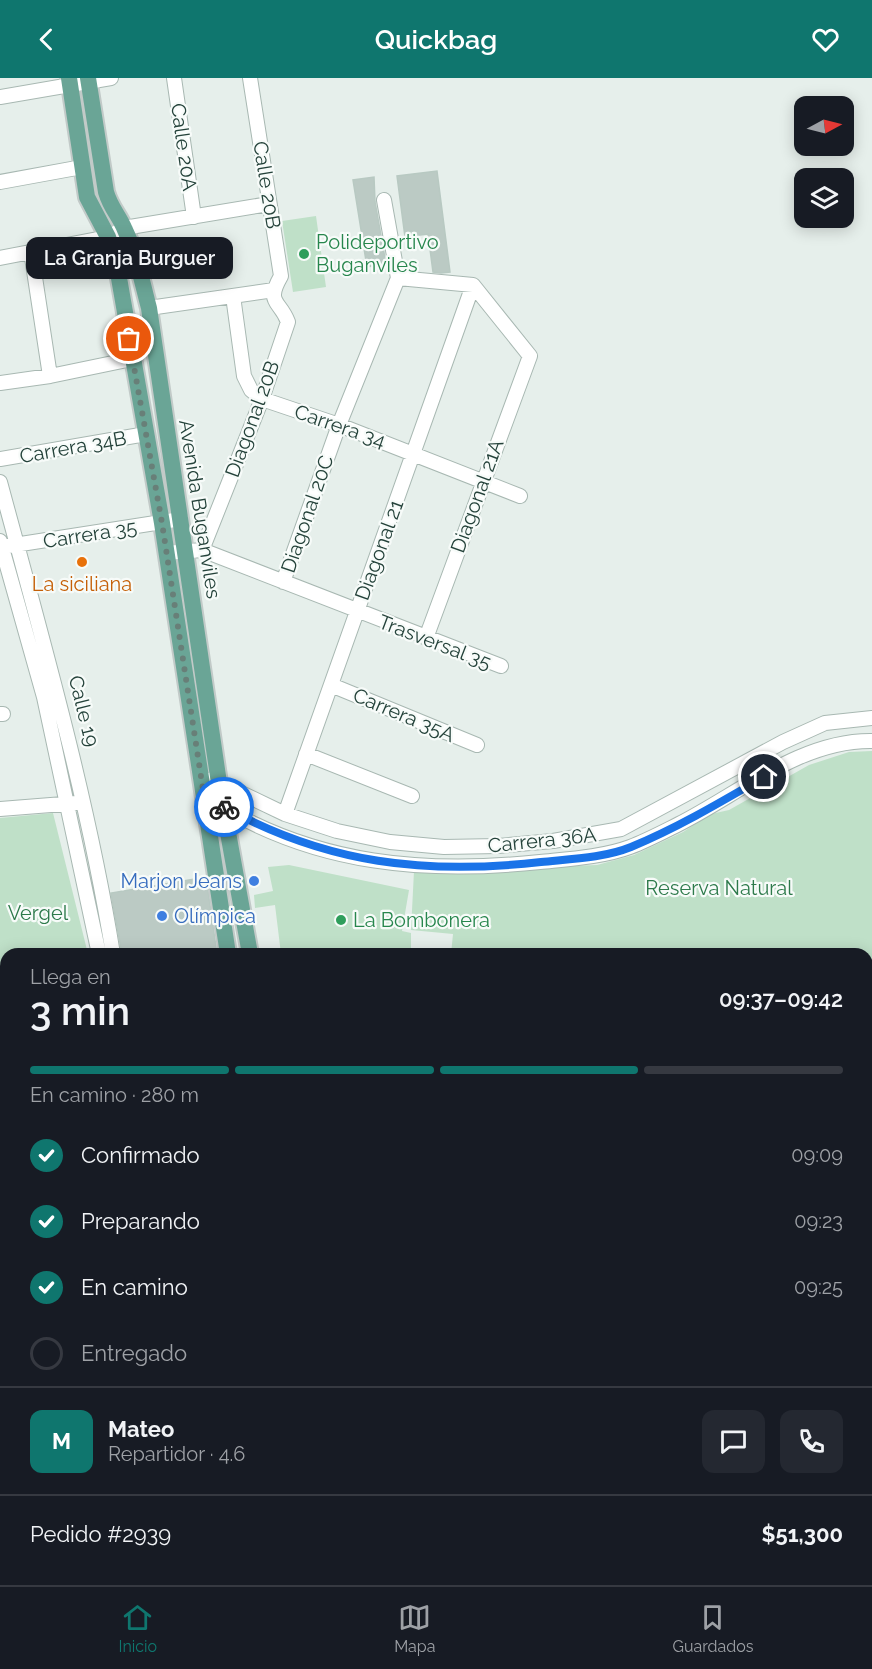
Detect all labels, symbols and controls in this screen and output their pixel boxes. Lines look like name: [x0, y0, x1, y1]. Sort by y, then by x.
icon: back: [30, 23, 63, 56]
icon: heart: [809, 23, 842, 56]
text: Quickbag: [375, 24, 497, 55]
north arrow: [794, 96, 854, 156]
map controls: [794, 96, 854, 228]
street label: Calle 20A: [166, 102, 202, 193]
street label: Calle 20B: [248, 140, 286, 230]
button: layers: [794, 168, 854, 228]
place label: Polideportivo Buganviles: [316, 230, 439, 277]
callout: La Granja Burguer: [26, 237, 232, 279]
text: La Granja Burguer: [44, 246, 215, 270]
marker: Polideportivo Buganviles: [297, 247, 311, 261]
pin: [103, 313, 154, 364]
icon: bag: [112, 322, 145, 355]
street label: Diagonal 20B: [220, 357, 284, 481]
street label: Carrera 34: [291, 399, 389, 453]
street label: Avenida Buganviles: [174, 418, 226, 600]
street label: Carrera 34B: [18, 426, 128, 468]
street label: Diagonal 21A: [445, 436, 509, 556]
street label: Diagonal 20C: [276, 452, 338, 576]
street label: Diagonal 21: [350, 496, 408, 604]
street label: Carrera 35: [41, 515, 139, 553]
marker: La siciliana: [75, 555, 89, 569]
place label: La siciliana: [32, 572, 132, 596]
street label: Trasversal 35: [375, 609, 495, 675]
street label: Calle 19: [64, 673, 104, 749]
street label: Carrera 35A: [350, 683, 459, 747]
pin: [738, 751, 789, 802]
icon: home: [747, 760, 780, 793]
courier: [194, 777, 254, 837]
icon: bike: [208, 791, 241, 824]
street label: Carrera 36A: [487, 822, 598, 858]
place label: Marjon Jeans: [121, 869, 242, 893]
marker: Marjon Jeans: [247, 874, 261, 888]
park label: Reserva Natural: [645, 876, 793, 900]
park label: Vergel: [8, 901, 69, 925]
place label: Olímpica: [174, 904, 256, 928]
place label: La Bombonera: [353, 908, 490, 932]
marker: Olímpica: [155, 909, 169, 923]
marker: La Bombonera: [334, 913, 348, 927]
text: Llega en: [30, 965, 111, 989]
text: 09:37–09:42: [719, 986, 843, 1012]
text: 3 min: [30, 988, 130, 1034]
text: En camino · 280 m: [30, 1083, 199, 1107]
icon: check: [30, 1139, 63, 1172]
text: Confirmado: [81, 1142, 200, 1168]
text: 09:09: [791, 1143, 843, 1167]
icon: check: [30, 1205, 63, 1238]
text: Preparando: [81, 1208, 200, 1234]
text: 09:23: [794, 1209, 843, 1233]
icon: check: [30, 1271, 63, 1304]
text: En camino: [81, 1274, 188, 1300]
text: 09:25: [794, 1275, 843, 1299]
text: Entregado: [81, 1340, 187, 1366]
button: chat: [702, 1410, 765, 1473]
button: phone: [780, 1410, 843, 1473]
text: Mateo: [108, 1416, 174, 1442]
text: M: [52, 1428, 71, 1454]
text: Repartidor · 4.6: [108, 1442, 245, 1466]
text: Pedido #2939: [30, 1521, 171, 1547]
text: $51,300: [762, 1521, 843, 1547]
tab: Inicio: [119, 1601, 157, 1656]
tab: Mapa: [394, 1601, 435, 1656]
tab: Guardados: [673, 1601, 753, 1656]

